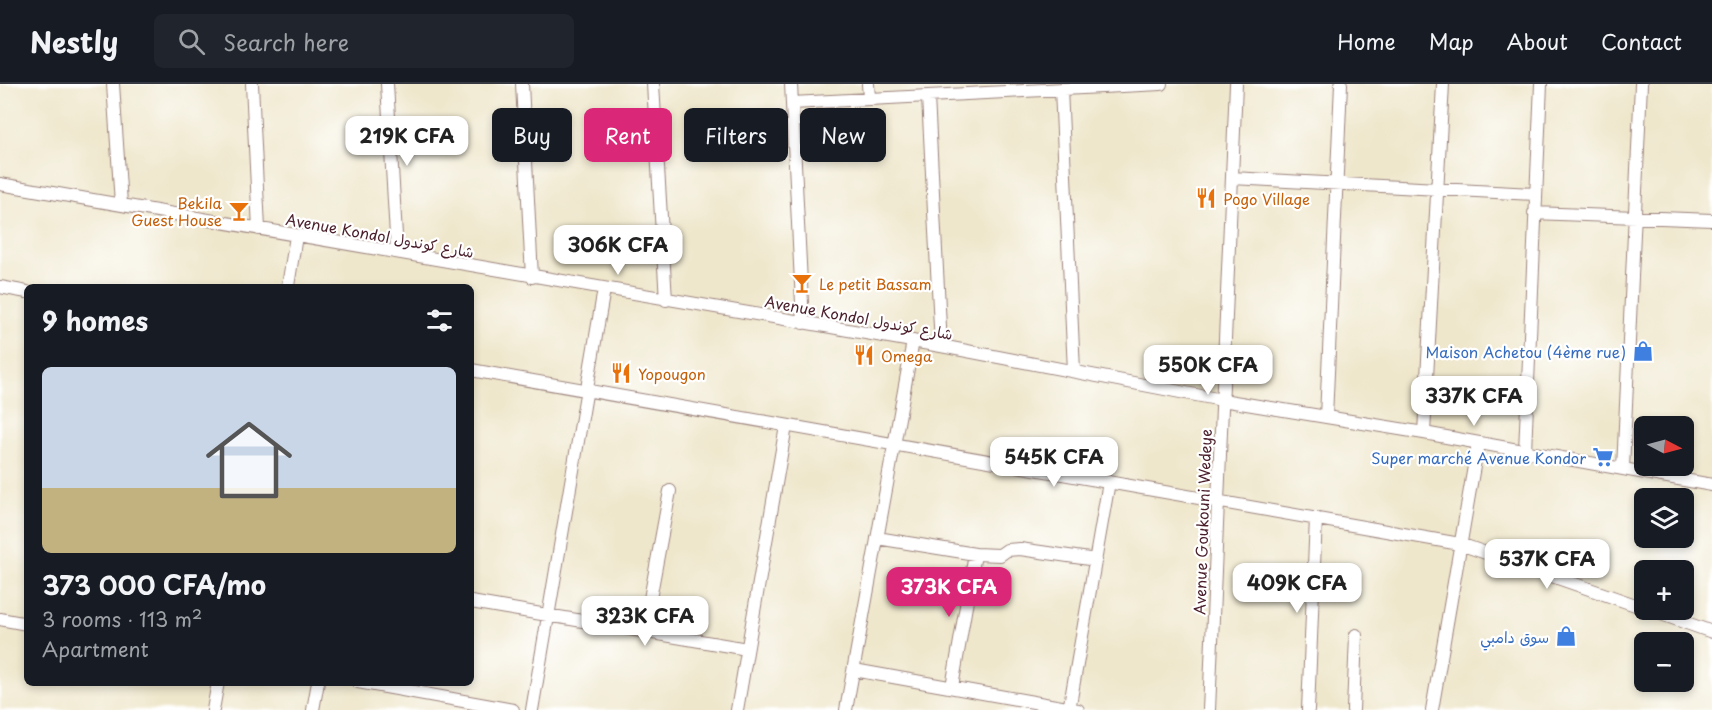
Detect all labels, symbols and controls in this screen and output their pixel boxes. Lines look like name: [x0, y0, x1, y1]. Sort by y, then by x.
search box: [154, 14, 574, 68]
text: Nestly: [30, 20, 118, 63]
icon: search: [175, 25, 208, 58]
text: Search here: [223, 25, 349, 58]
text: Home: [1337, 25, 1396, 57]
text: Map: [1429, 25, 1474, 57]
text: About: [1507, 25, 1568, 57]
text: Contact: [1601, 25, 1682, 57]
chip: Buy: [492, 108, 572, 162]
chip: Rent: [584, 108, 672, 162]
chip: Filters: [684, 108, 788, 162]
chip: New: [800, 108, 886, 162]
pin: 219K CFA: [345, 116, 469, 167]
text: 219K CFA: [359, 120, 455, 150]
restaurant icon: Pogo Village: [1194, 186, 1218, 210]
place label: Pogo Village: [1223, 187, 1310, 210]
place label: Bekila Guest House: [131, 191, 223, 231]
bar icon: Bekila Guest House: [227, 199, 251, 223]
street label: Avenue Kondol شارع كوندول: [284, 207, 476, 263]
pin: 306K CFA: [556, 225, 680, 276]
text: 306K CFA: [568, 229, 668, 259]
bar icon: Le petit Bassam: [790, 271, 814, 295]
place label: Le petit Bassam: [819, 272, 932, 295]
street label: Avenue Kondol شارع كوندول: [763, 289, 955, 345]
text: 9 homes: [42, 301, 148, 340]
icon: filters: [423, 304, 456, 337]
shop icon: Maison Achetou (4ème rue): [1631, 339, 1655, 363]
place label: Maison Achetou (4ème rue): [1426, 340, 1626, 363]
restaurant icon: Omega: [852, 343, 876, 367]
place label: Omega: [881, 344, 933, 367]
pin: 550K CFA: [1146, 345, 1270, 396]
text: 550K CFA: [1158, 349, 1258, 379]
restaurant icon: Yopougon: [609, 361, 633, 385]
place label: Yopougon: [638, 362, 706, 385]
pin: 337K CFA: [1412, 376, 1536, 427]
text: 337K CFA: [1425, 380, 1523, 410]
icon: home: [195, 406, 303, 514]
north arrow: [1634, 416, 1694, 476]
map controls: [1634, 416, 1694, 692]
street label: Avenue Goukouni Wedeye: [1187, 429, 1217, 615]
pin: 545K CFA: [992, 437, 1116, 488]
text: 545K CFA: [1004, 441, 1104, 471]
supermarket icon: Super marché Avenue Kondor: [1591, 445, 1615, 469]
place label: Super marché Avenue Kondor: [1371, 446, 1586, 469]
button: layers: [1634, 488, 1694, 548]
pin: 537K CFA: [1485, 539, 1609, 590]
text: 537K CFA: [1499, 543, 1595, 573]
button: +: [1634, 560, 1694, 620]
pin: 409K CFA: [1235, 563, 1359, 614]
text: 373 000 CFA/mo: [42, 565, 266, 604]
pin: 373K CFA: [887, 567, 1011, 618]
text: 409K CFA: [1247, 567, 1347, 597]
text: 373K CFA: [900, 571, 998, 601]
pin: 323K CFA: [583, 596, 707, 647]
text: 323K CFA: [596, 600, 694, 630]
text: 3 rooms · 113 m²: [42, 604, 202, 634]
shop icon: سوق دامبي: [1554, 624, 1578, 648]
place label: سوق دامبي: [1480, 625, 1549, 651]
button: −: [1634, 632, 1694, 692]
text: Apartment: [42, 634, 149, 664]

